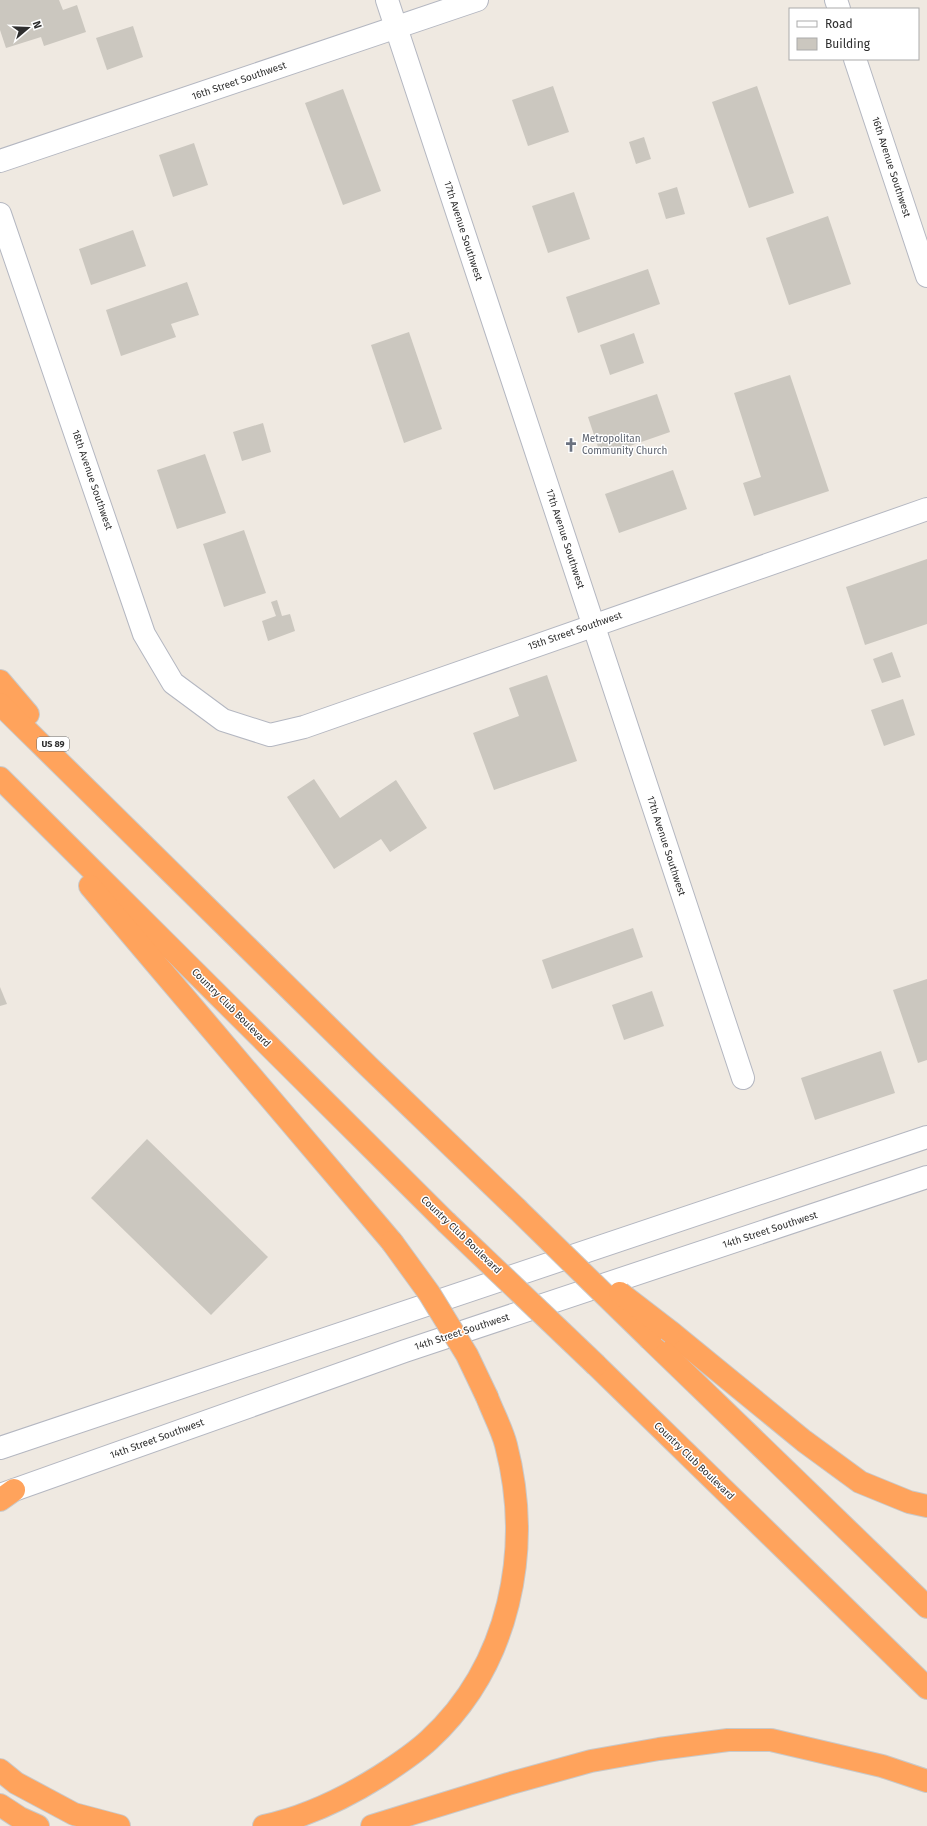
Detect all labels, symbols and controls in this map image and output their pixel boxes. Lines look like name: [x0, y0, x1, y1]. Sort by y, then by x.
north arrow: [8, 8, 48, 48]
legend: [789, 8, 919, 60]
text: Road: [825, 17, 853, 31]
text: N: [30, 19, 44, 30]
text: Building: [825, 37, 871, 51]
street label: 16th Street Southwest: [190, 59, 288, 103]
street label: 16th Avenue Southwest: [869, 115, 913, 219]
street label: 17th Avenue Southwest: [441, 180, 485, 283]
street label: 18th Avenue Southwest: [69, 428, 115, 532]
place label: Metropolitan Community Church: [582, 433, 667, 457]
church icon: Metropolitan Community Church: [563, 437, 579, 453]
street label: 17th Avenue Southwest: [543, 488, 587, 591]
street label: 15th Street Southwest: [526, 609, 624, 653]
road number: US 89: [37, 737, 69, 751]
street label: 17th Avenue Southwest: [644, 795, 688, 898]
street label: Country Club Boulevard: [189, 966, 273, 1050]
street label: Country Club Boulevard: [418, 1194, 504, 1276]
street label: 14th Street Southwest: [721, 1209, 819, 1251]
street label: 14th Street Southwest: [413, 1311, 511, 1353]
street label: 14th Street Southwest: [108, 1416, 206, 1462]
street label: Country Club Boulevard: [651, 1420, 737, 1502]

